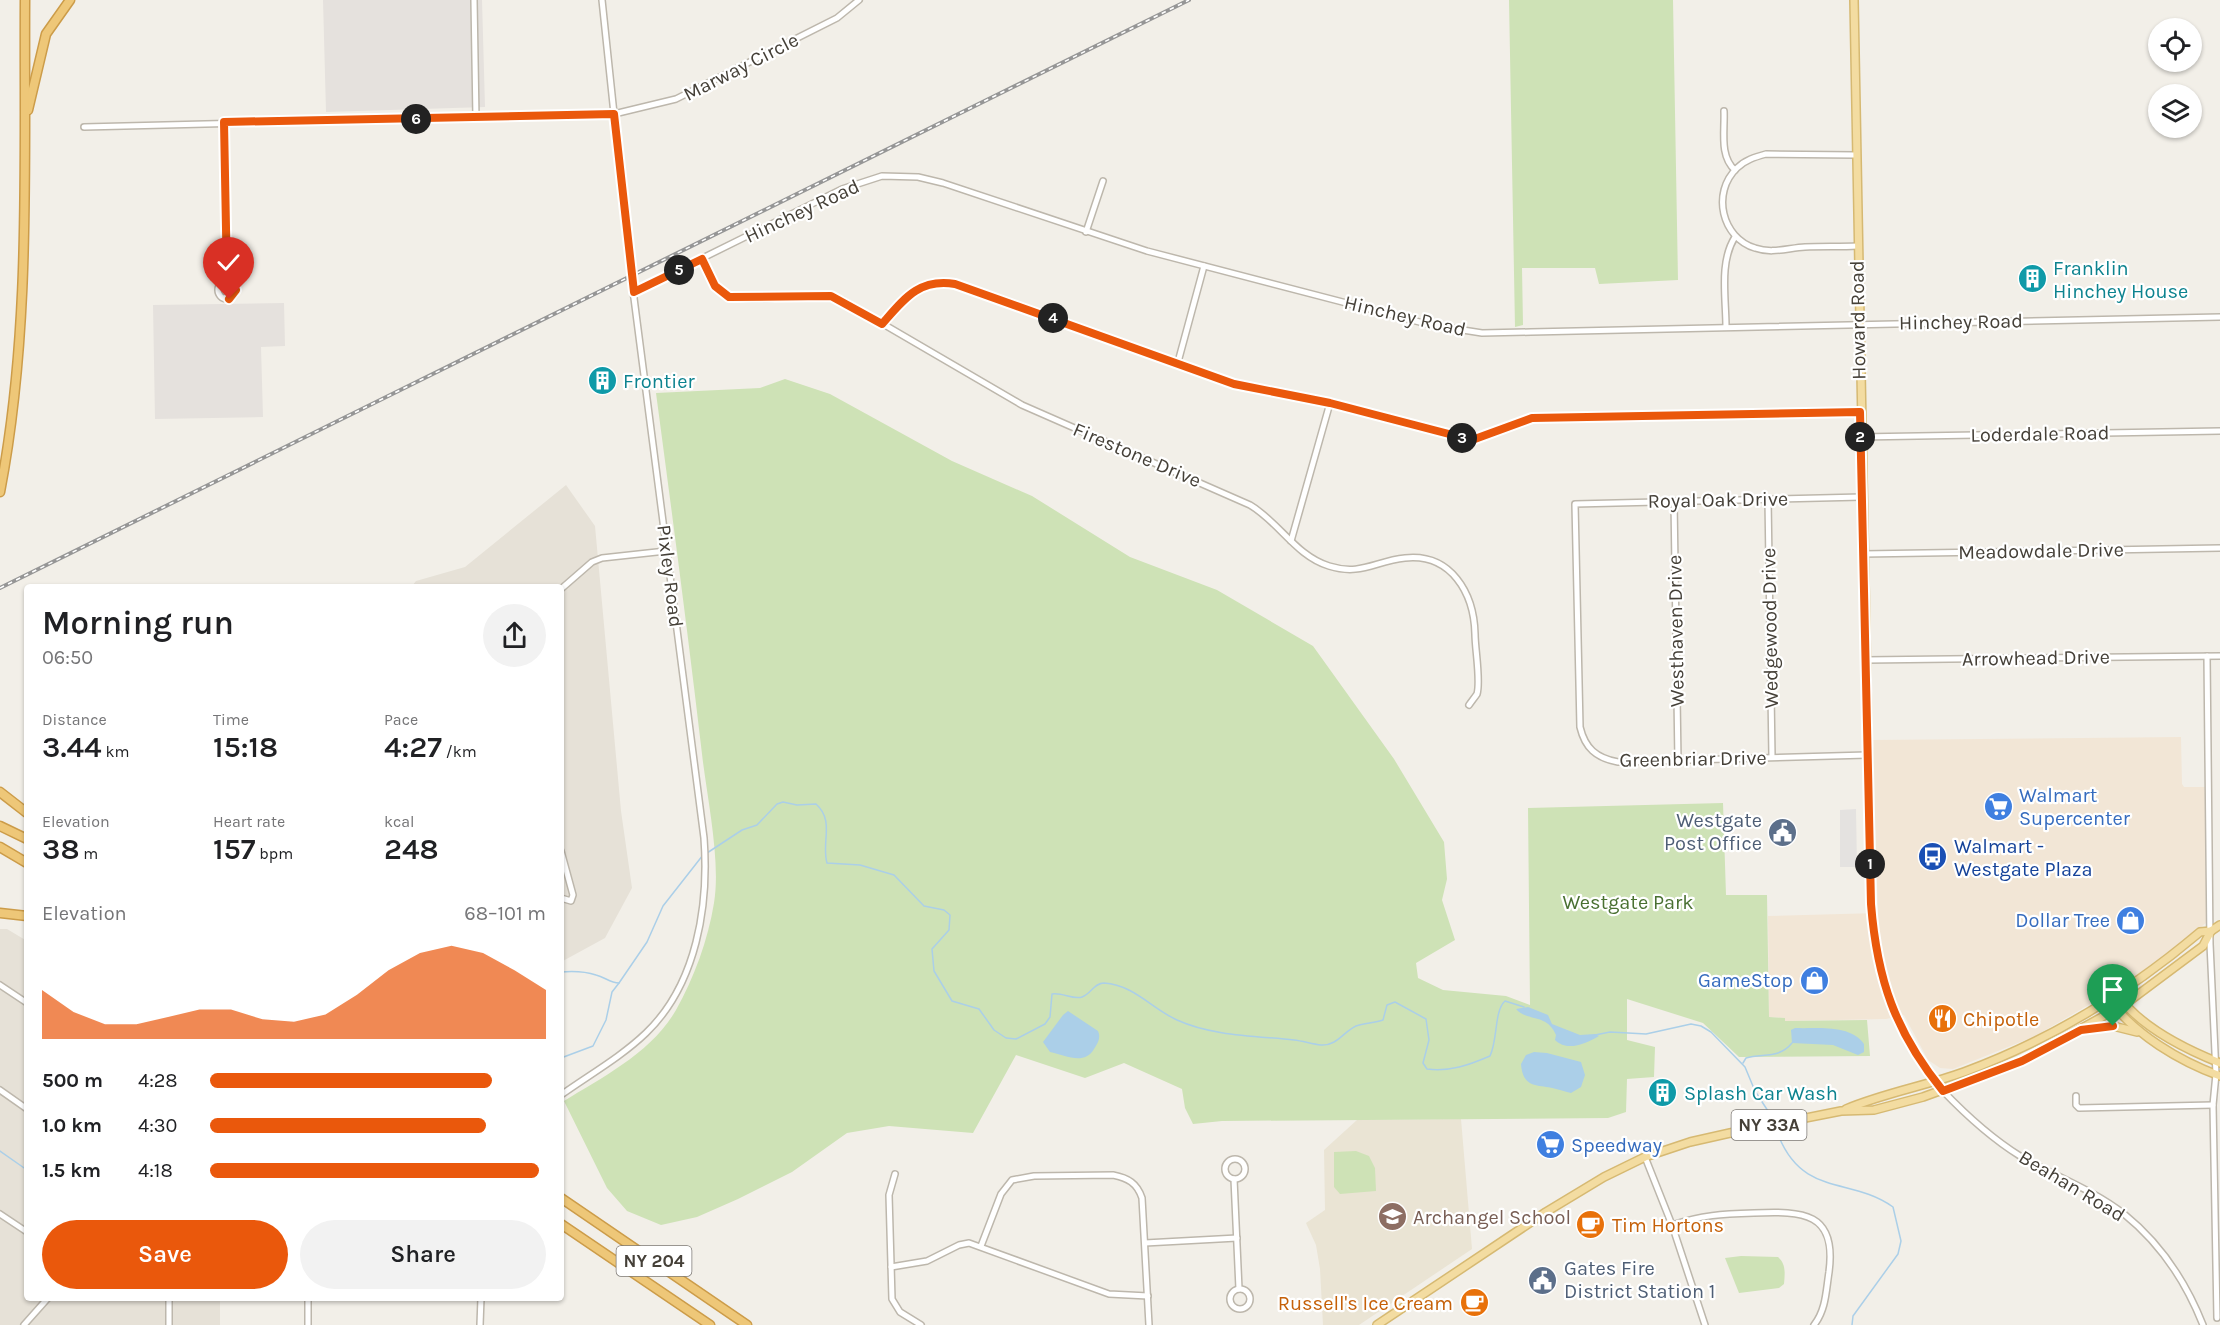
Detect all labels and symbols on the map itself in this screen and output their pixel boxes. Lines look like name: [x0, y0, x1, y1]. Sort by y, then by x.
street label: Marway Circle: [679, 28, 803, 106]
pin: 6: [401, 104, 431, 134]
street label: Hinchey Road: [741, 174, 863, 248]
pin: [203, 237, 254, 299]
pin: 5: [664, 255, 694, 285]
place label: Franklin Hinchey House: [2053, 257, 2188, 303]
street label: Howard Road: [1845, 260, 1871, 380]
building icon: Franklin Hinchey House: [2016, 263, 2048, 295]
street label: Hinchey Road: [1342, 291, 1468, 341]
pin: 4: [1038, 303, 1068, 333]
street label: Hinchey Road: [1899, 309, 2023, 335]
building icon: Frontier: [586, 365, 618, 397]
place label: Frontier: [623, 370, 695, 393]
street label: Firestone Drive: [1070, 418, 1204, 492]
street label: Loderdale Road: [1970, 421, 2110, 447]
pin: 2: [1845, 422, 1875, 452]
pin: 3: [1447, 423, 1477, 453]
street label: Royal Oak Drive: [1648, 487, 1788, 513]
street label: Pixley Road: [652, 523, 688, 629]
street label: Meadowdale Drive: [1958, 538, 2124, 564]
street label: Wedgewood Drive: [1757, 548, 1783, 708]
street label: Westhaven Drive: [1663, 555, 1689, 707]
street label: Arrowhead Drive: [1962, 645, 2110, 671]
street label: Greenbriar Drive: [1619, 746, 1767, 772]
place label: Walmart Supercenter: [2019, 784, 2131, 830]
supermarket icon: Walmart Supercenter: [1982, 790, 2014, 822]
place label: Westgate Post Office: [1664, 809, 1762, 855]
public building icon: Westgate Post Office: [1767, 816, 1799, 848]
place label: Walmart - Westgate Plaza: [1954, 835, 2093, 881]
bus stop icon: Walmart - Westgate Plaza: [1917, 841, 1949, 873]
pin: 1: [1855, 849, 1885, 879]
park label: Westgate Park: [1563, 891, 1693, 914]
shop icon: Dollar Tree: [2115, 904, 2147, 936]
place label: Dollar Tree: [2015, 909, 2110, 932]
shop icon: GameStop: [1798, 964, 1830, 996]
pin: [2087, 964, 2138, 1026]
place label: GameStop: [1698, 969, 1793, 992]
restaurant icon: Chipotle: [1926, 1003, 1958, 1035]
place label: Chipotle: [1963, 1008, 2039, 1031]
building icon: Splash Car Wash: [1647, 1077, 1679, 1109]
place label: Splash Car Wash: [1684, 1082, 1838, 1105]
road number: NY 33A: [1732, 1110, 1806, 1140]
supermarket icon: Speedway: [1534, 1129, 1566, 1161]
place label: Speedway: [1571, 1134, 1662, 1157]
street label: Beahan Road: [2015, 1145, 2129, 1227]
school or university icon: Archangel School: [1376, 1201, 1408, 1233]
place label: Archangel School: [1413, 1206, 1571, 1229]
cafe icon: Tim Hortons: [1575, 1209, 1607, 1241]
place label: Tim Hortons: [1612, 1214, 1724, 1237]
road number: NY 204: [616, 1246, 692, 1276]
place label: Gates Fire District Station 1: [1564, 1257, 1715, 1303]
public building icon: Gates Fire District Station 1: [1527, 1264, 1559, 1296]
cafe icon: Russell's Ice Cream: [1458, 1287, 1490, 1319]
place label: Russell's Ice Cream: [1278, 1292, 1453, 1315]

